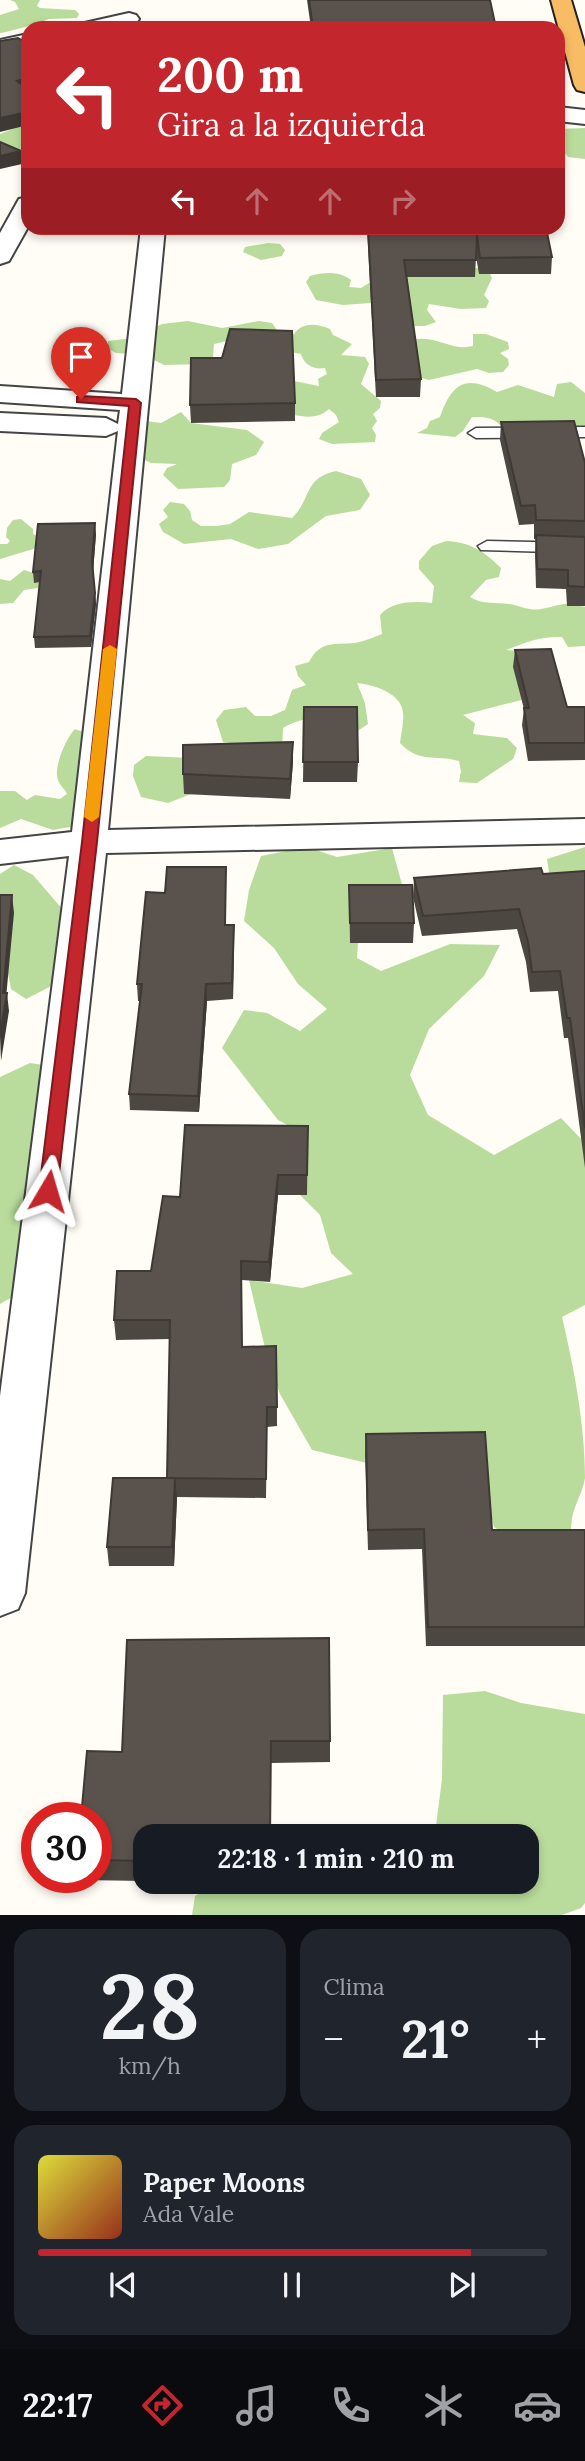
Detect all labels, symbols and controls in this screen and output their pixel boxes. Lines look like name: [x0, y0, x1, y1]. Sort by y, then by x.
text: 200 m: [157, 43, 303, 105]
icon: left: [42, 49, 133, 140]
text: Gira a la izquierda: [157, 104, 426, 145]
icon: left: [165, 182, 203, 220]
icon: ahead: [238, 182, 276, 220]
icon: ahead: [311, 182, 349, 220]
icon: right: [384, 182, 422, 220]
pin: [51, 327, 111, 399]
icon: arrive: [62, 338, 100, 376]
position arrow: [11, 1154, 85, 1228]
speed limit sign: 30: [21, 1802, 112, 1893]
text: 22:18 · 1 min · 210 m: [218, 1842, 454, 1875]
text: 28: [99, 1947, 200, 2064]
text: Clima: [324, 1972, 385, 2001]
text: 21°: [401, 2006, 470, 2072]
text: −: [324, 2015, 344, 2063]
text: +: [527, 2015, 547, 2063]
text: km/h: [119, 2051, 181, 2080]
text: Paper Moons: [143, 2166, 305, 2199]
text: Ada Vale: [143, 2199, 234, 2228]
icon: previous: [104, 2266, 142, 2304]
icon: pause: [273, 2266, 311, 2304]
icon: next: [443, 2266, 481, 2304]
icon: directions: [138, 2381, 187, 2430]
icon: music: [232, 2381, 281, 2430]
icon: phone: [326, 2381, 375, 2430]
icon: climate: [419, 2381, 468, 2430]
icon: car: [513, 2381, 562, 2430]
text: 22:17: [22, 2385, 93, 2426]

